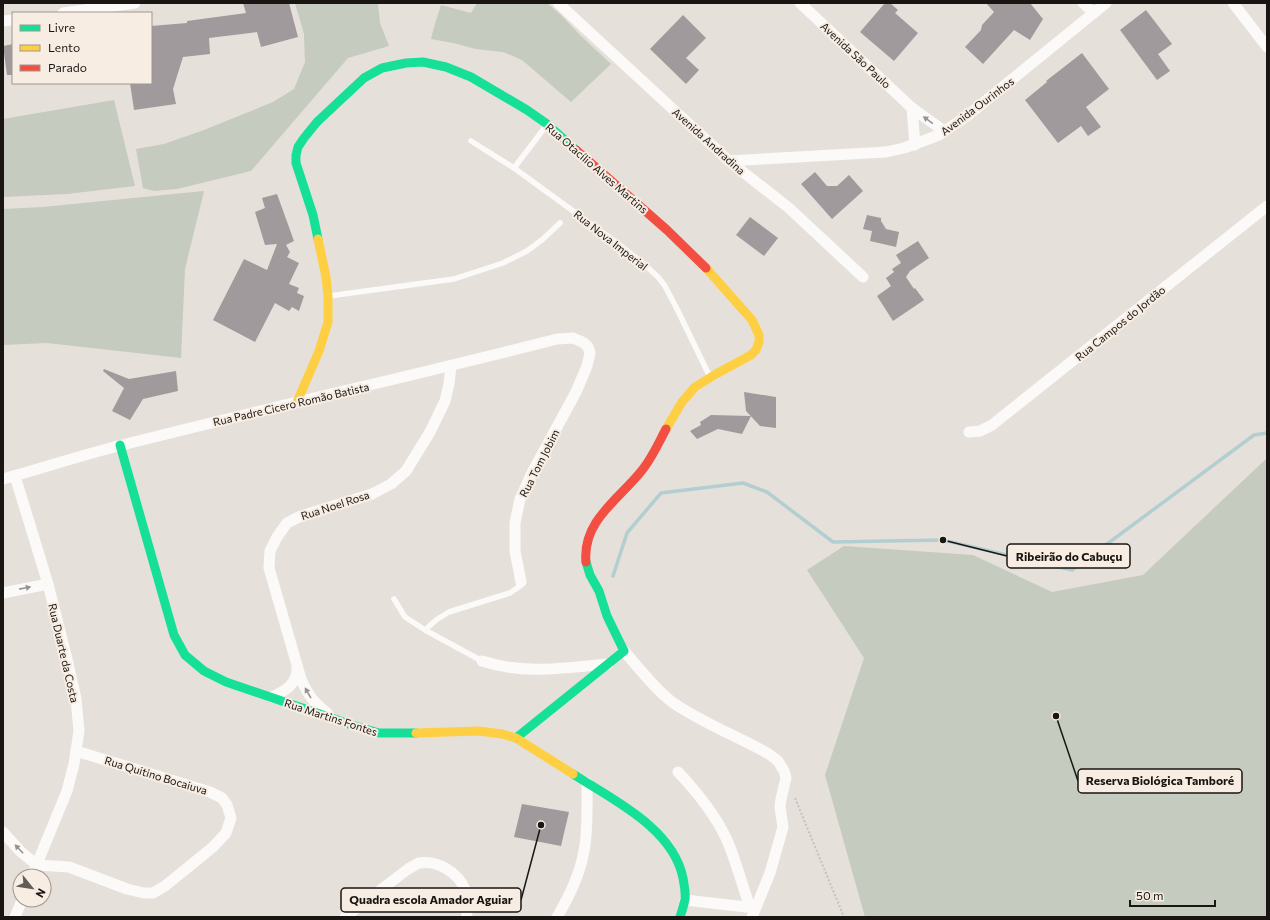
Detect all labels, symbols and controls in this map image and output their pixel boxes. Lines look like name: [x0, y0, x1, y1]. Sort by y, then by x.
legend: [12, 12, 152, 84]
street label: Avenida São Paulo: [818, 19, 894, 91]
text: Livre: [48, 20, 75, 34]
text: Lento: [48, 40, 80, 54]
text: Parado: [48, 60, 87, 74]
street label: Avenida Ourinhos: [938, 74, 1016, 138]
street label: Avenida Andradina: [670, 105, 748, 177]
one-way arrow: [923, 115, 934, 124]
street label: Rua Otacílio Alves Martins: [543, 120, 651, 216]
street label: Rua Nova Imperial: [571, 207, 651, 273]
street label: Rua Campos do Jordão: [1072, 282, 1169, 364]
street label: Rua Padre Cicero Romão Batista: [212, 380, 370, 428]
street label: Rua Tom Jobim: [516, 427, 563, 500]
street label: Rua Noel Rosa: [299, 488, 371, 522]
callout: Ribeirão do Cabuçu: [1007, 544, 1130, 568]
text: Ribeirão do Cabuçu: [1016, 549, 1122, 563]
one-way arrow: [19, 585, 31, 591]
street label: Rua Duarte da Costa: [46, 602, 82, 704]
one-way arrow: [305, 687, 312, 699]
street label: Rua Martins Fontes: [283, 696, 379, 738]
street label: Rua Quitino Bocaiuva: [103, 753, 209, 797]
callout: Reserva Biológica Tamboré: [1078, 769, 1242, 793]
text: Reserva Biológica Tamboré: [1086, 773, 1234, 787]
one-way arrow: [14, 844, 24, 854]
north arrow: [12, 868, 52, 908]
scale bar: [1130, 882, 1215, 908]
text: N: [33, 886, 49, 900]
callout: Quadra escola Amador Aguiar: [341, 888, 521, 912]
text: 50 m: [1136, 888, 1164, 902]
text: Quadra escola Amador Aguiar: [349, 892, 513, 906]

